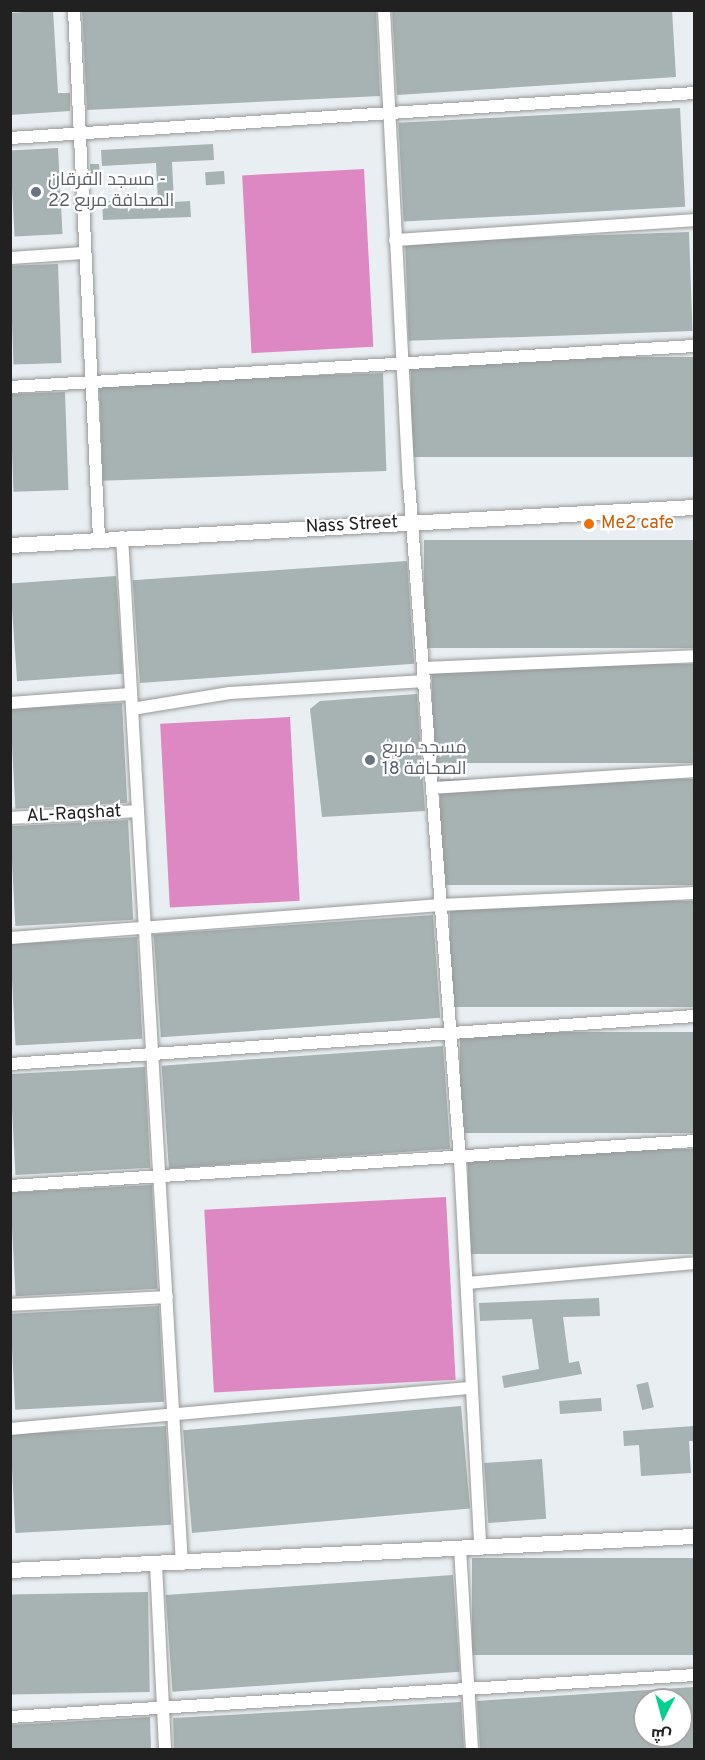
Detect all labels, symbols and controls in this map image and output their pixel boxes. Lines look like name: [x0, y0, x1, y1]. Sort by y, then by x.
place label: مسجد الفرقان - الصحافة مربع 22: [48, 171, 174, 213]
marker: مسجد الفرقان - الصحافة مربع 22: [29, 185, 43, 199]
street label: Nass Street: [305, 513, 399, 539]
place label: Me2 cafe: [601, 513, 674, 535]
marker: Me2 cafe: [582, 517, 596, 531]
place label: مسجد مربع 18 الصحافة: [382, 739, 467, 782]
marker: مسجد مربع 18 الصحافة: [363, 753, 377, 767]
street label: AL-Raqshat: [26, 802, 122, 828]
north arrow: [633, 1688, 693, 1748]
text: ش: [650, 1723, 673, 1745]

